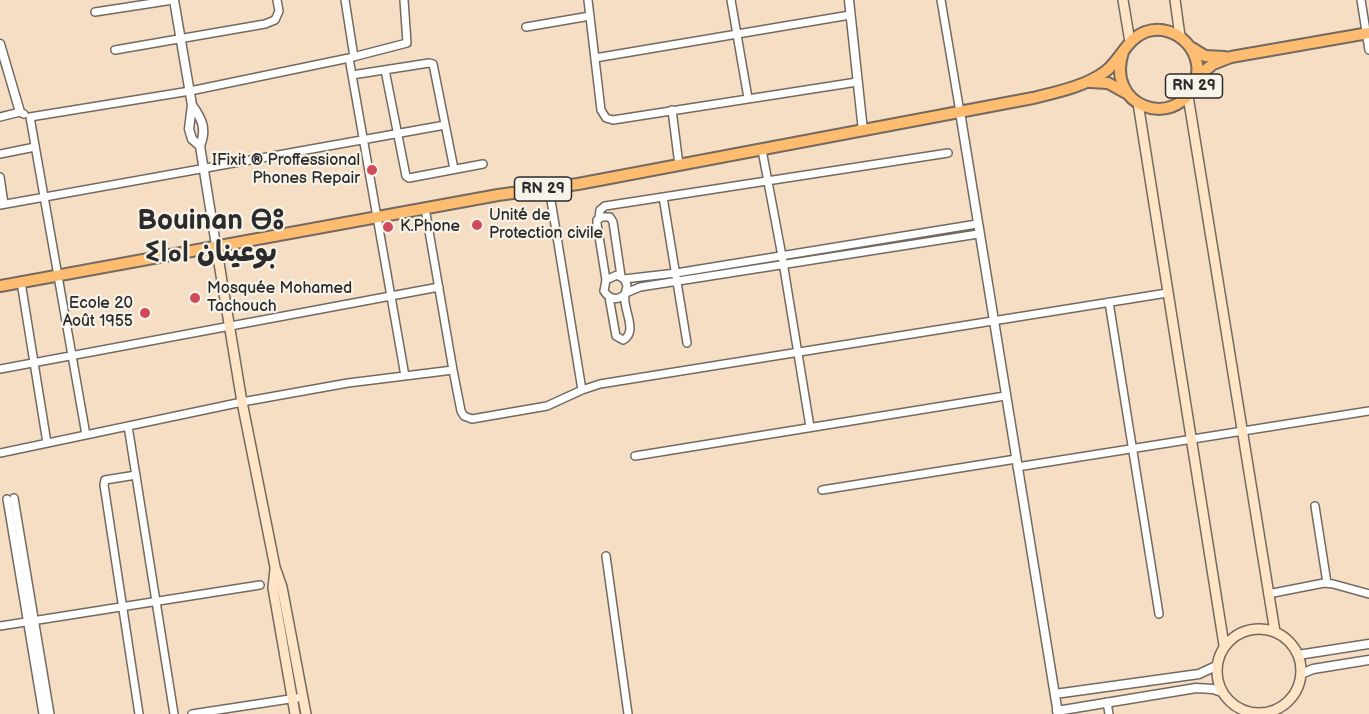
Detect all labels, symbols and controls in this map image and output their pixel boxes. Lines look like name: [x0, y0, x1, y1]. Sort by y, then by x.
road number: RN 29: [1166, 74, 1222, 98]
place label: IFixit ® Proffessional Phones Repair: [212, 151, 360, 189]
marker: IFixit ® Proffessional Phones Repair: [365, 163, 379, 177]
road number: RN 29: [514, 177, 572, 201]
district label: Bouinan ⴱⵓ ⵉⵏⴰⵏ بوعينان: [137, 205, 285, 271]
place label: Unité de Protection civile: [489, 206, 603, 244]
place label: K.Phone: [400, 217, 460, 237]
marker: Unité de Protection civile: [470, 218, 484, 232]
marker: K.Phone: [381, 220, 395, 234]
place label: Mosquée Mohamed Tachouch: [207, 279, 352, 317]
marker: Mosquée Mohamed Tachouch: [188, 291, 202, 305]
place label: Ecole 20 Août 1955: [63, 294, 133, 332]
marker: Ecole 20 Août 1955: [138, 306, 152, 320]

